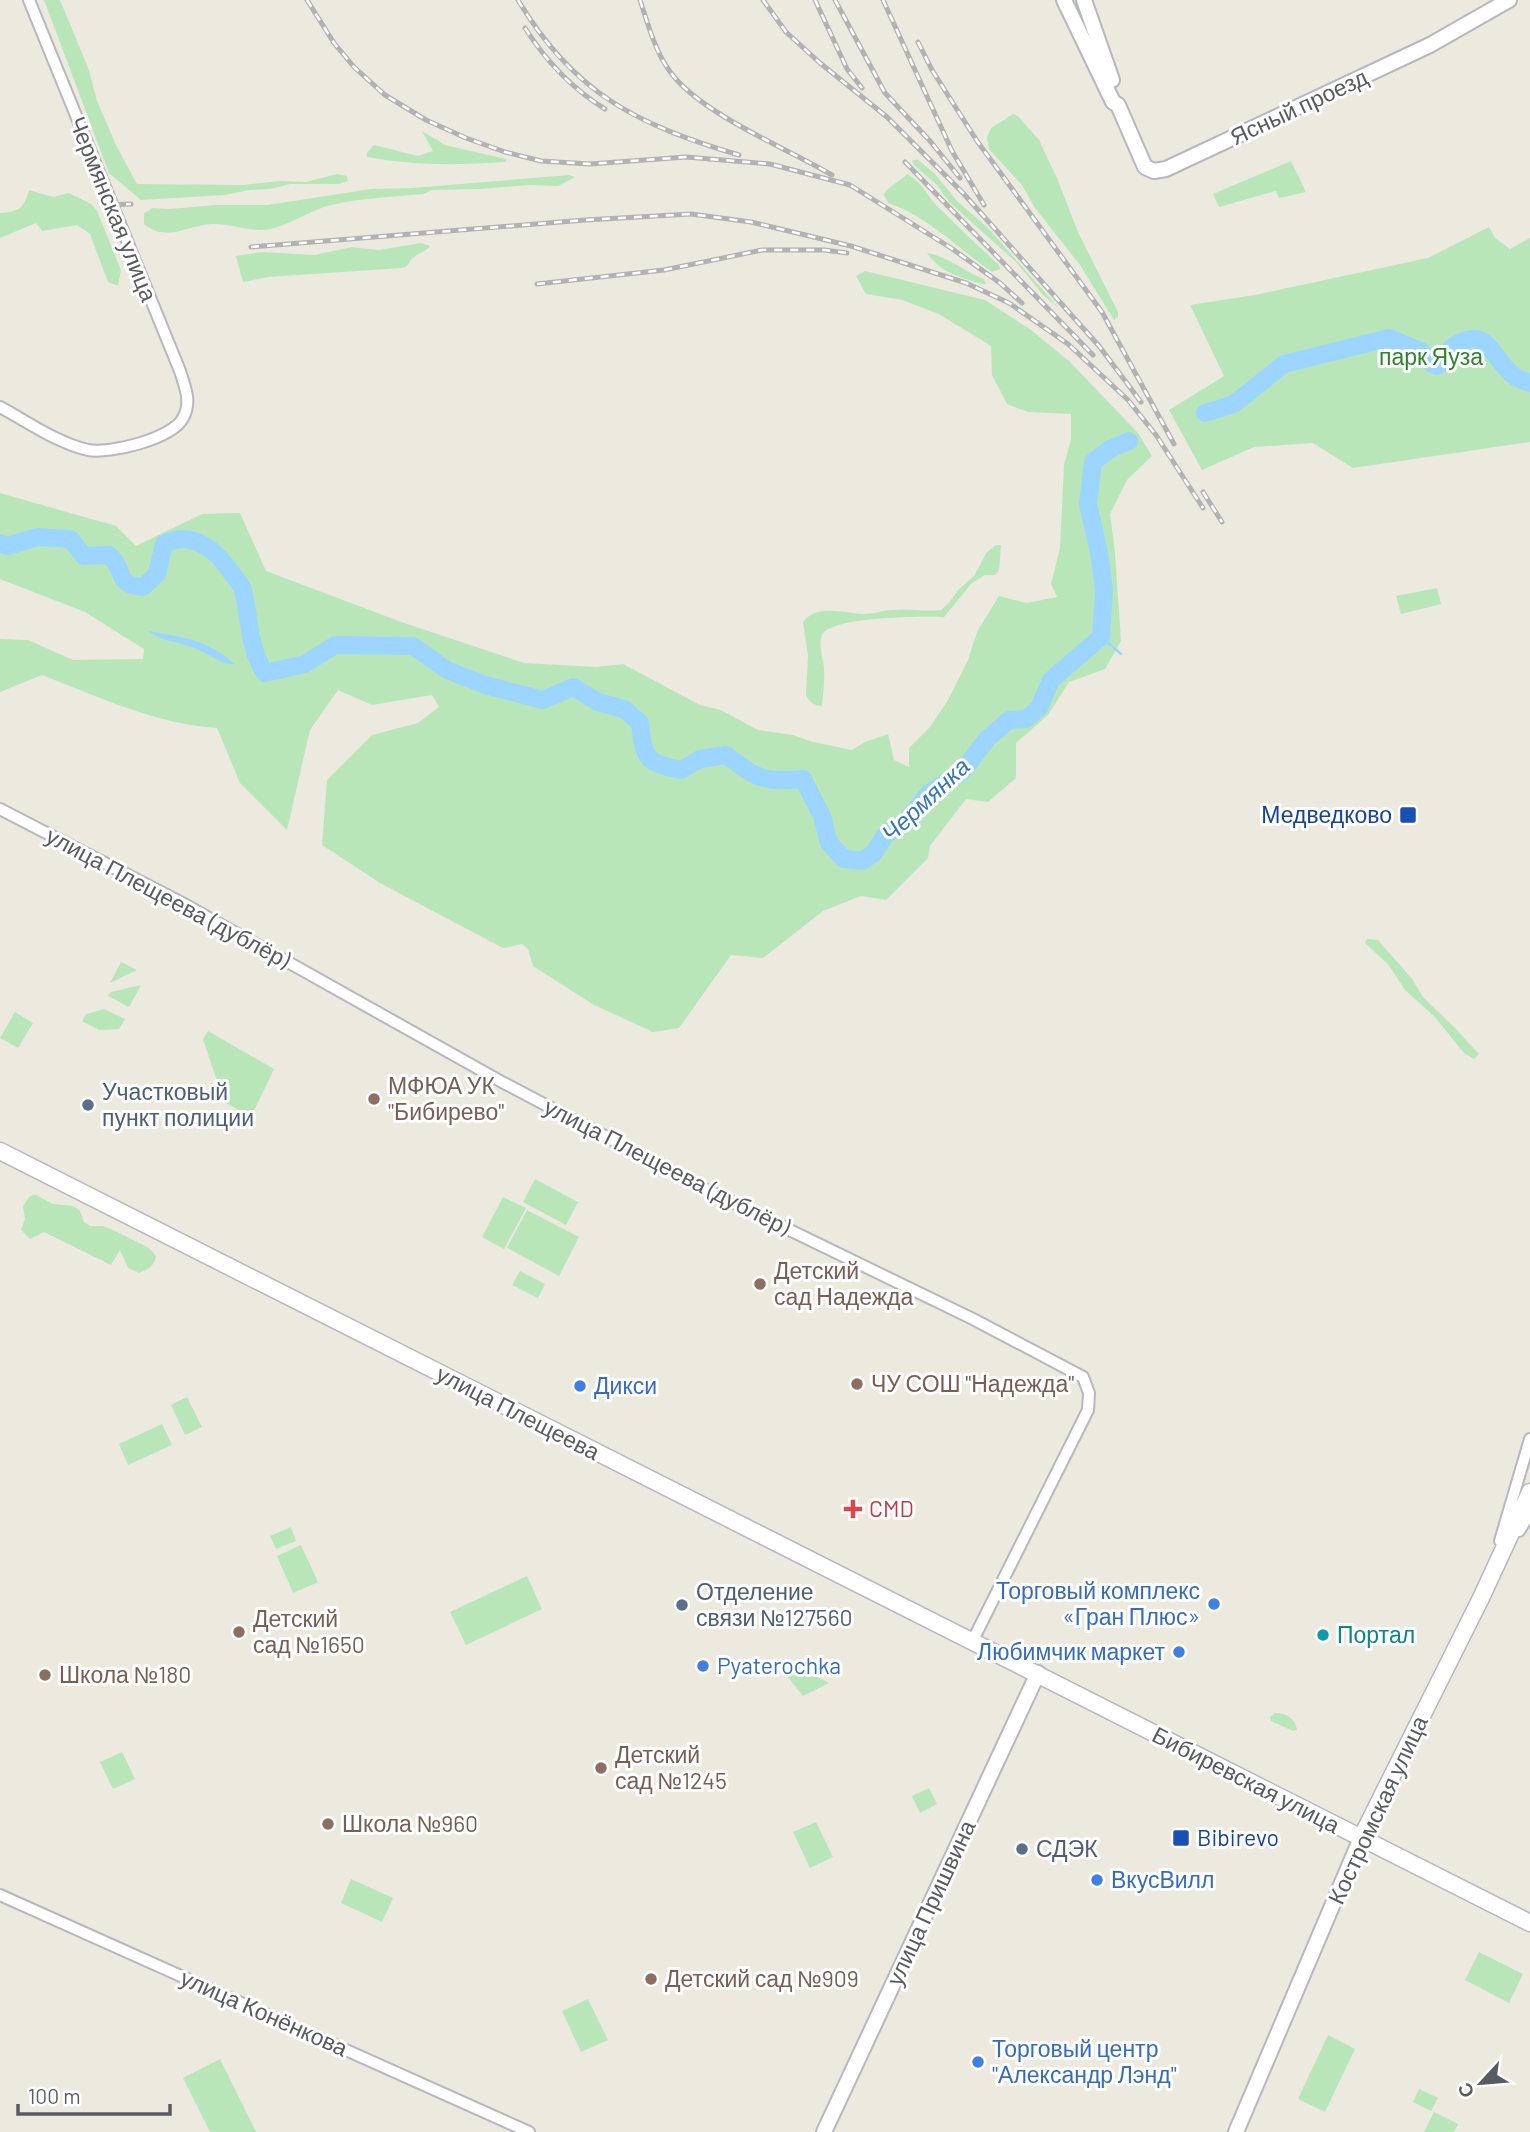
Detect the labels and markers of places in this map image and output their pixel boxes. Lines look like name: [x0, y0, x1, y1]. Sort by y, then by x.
place label: Медведково: [1261, 800, 1392, 828]
marker: Медведково: [1398, 805, 1418, 825]
place label: МФЮА УК "Бибирево": [388, 1071, 504, 1125]
place label: Участковый пункт полиции: [102, 1077, 254, 1131]
marker: МФЮА УК "Бибирево": [366, 1091, 382, 1107]
marker: Участковый пункт полиции: [80, 1097, 96, 1113]
place label: Детский сад Надежда: [774, 1256, 913, 1310]
marker: Детский сад Надежда: [752, 1276, 768, 1292]
place label: ЧУ СОШ "Надежда": [871, 1369, 1074, 1397]
place label: Дикси: [594, 1371, 657, 1399]
marker: ЧУ СОШ "Надежда": [849, 1376, 865, 1392]
marker: Дикси: [572, 1378, 588, 1394]
place label: CMD: [869, 1494, 914, 1522]
marker: CMD: [843, 1499, 863, 1519]
place label: Торговый комплекс «Гран Плюс»: [996, 1576, 1200, 1630]
place label: Отделение связи №127560: [696, 1577, 853, 1631]
marker: Торговый комплекс «Гран Плюс»: [1206, 1596, 1222, 1612]
marker: Отделение связи №127560: [674, 1597, 690, 1613]
place label: Детский сад №1650: [253, 1604, 365, 1658]
place label: Портал: [1337, 1620, 1415, 1648]
marker: Детский сад №1650: [231, 1624, 247, 1640]
marker: Портал: [1315, 1627, 1331, 1643]
place label: Любимчик маркет: [977, 1637, 1165, 1665]
marker: Любимчик маркет: [1171, 1644, 1187, 1660]
place label: Pyaterochka: [717, 1651, 841, 1679]
marker: Pyaterochka: [695, 1658, 711, 1674]
place label: Школа №180: [59, 1660, 191, 1688]
marker: Школа №180: [37, 1667, 53, 1683]
place label: Детский сад №1245: [615, 1740, 727, 1794]
marker: Детский сад №1245: [593, 1760, 609, 1776]
place label: Школа №960: [342, 1809, 478, 1837]
marker: Школа №960: [320, 1816, 336, 1832]
place label: Bibirevo: [1197, 1823, 1279, 1851]
marker: Bibirevo: [1171, 1828, 1191, 1848]
place label: СДЭК: [1036, 1834, 1098, 1862]
marker: СДЭК: [1014, 1841, 1030, 1857]
place label: ВкусВилл: [1111, 1865, 1214, 1893]
marker: ВкусВилл: [1089, 1872, 1105, 1888]
place label: Детский сад №909: [665, 1964, 859, 1992]
marker: Детский сад №909: [643, 1971, 659, 1987]
place label: Торговый центр "Александр Лэнд": [992, 2034, 1177, 2088]
marker: Торговый центр "Александр Лэнд": [970, 2054, 986, 2070]

